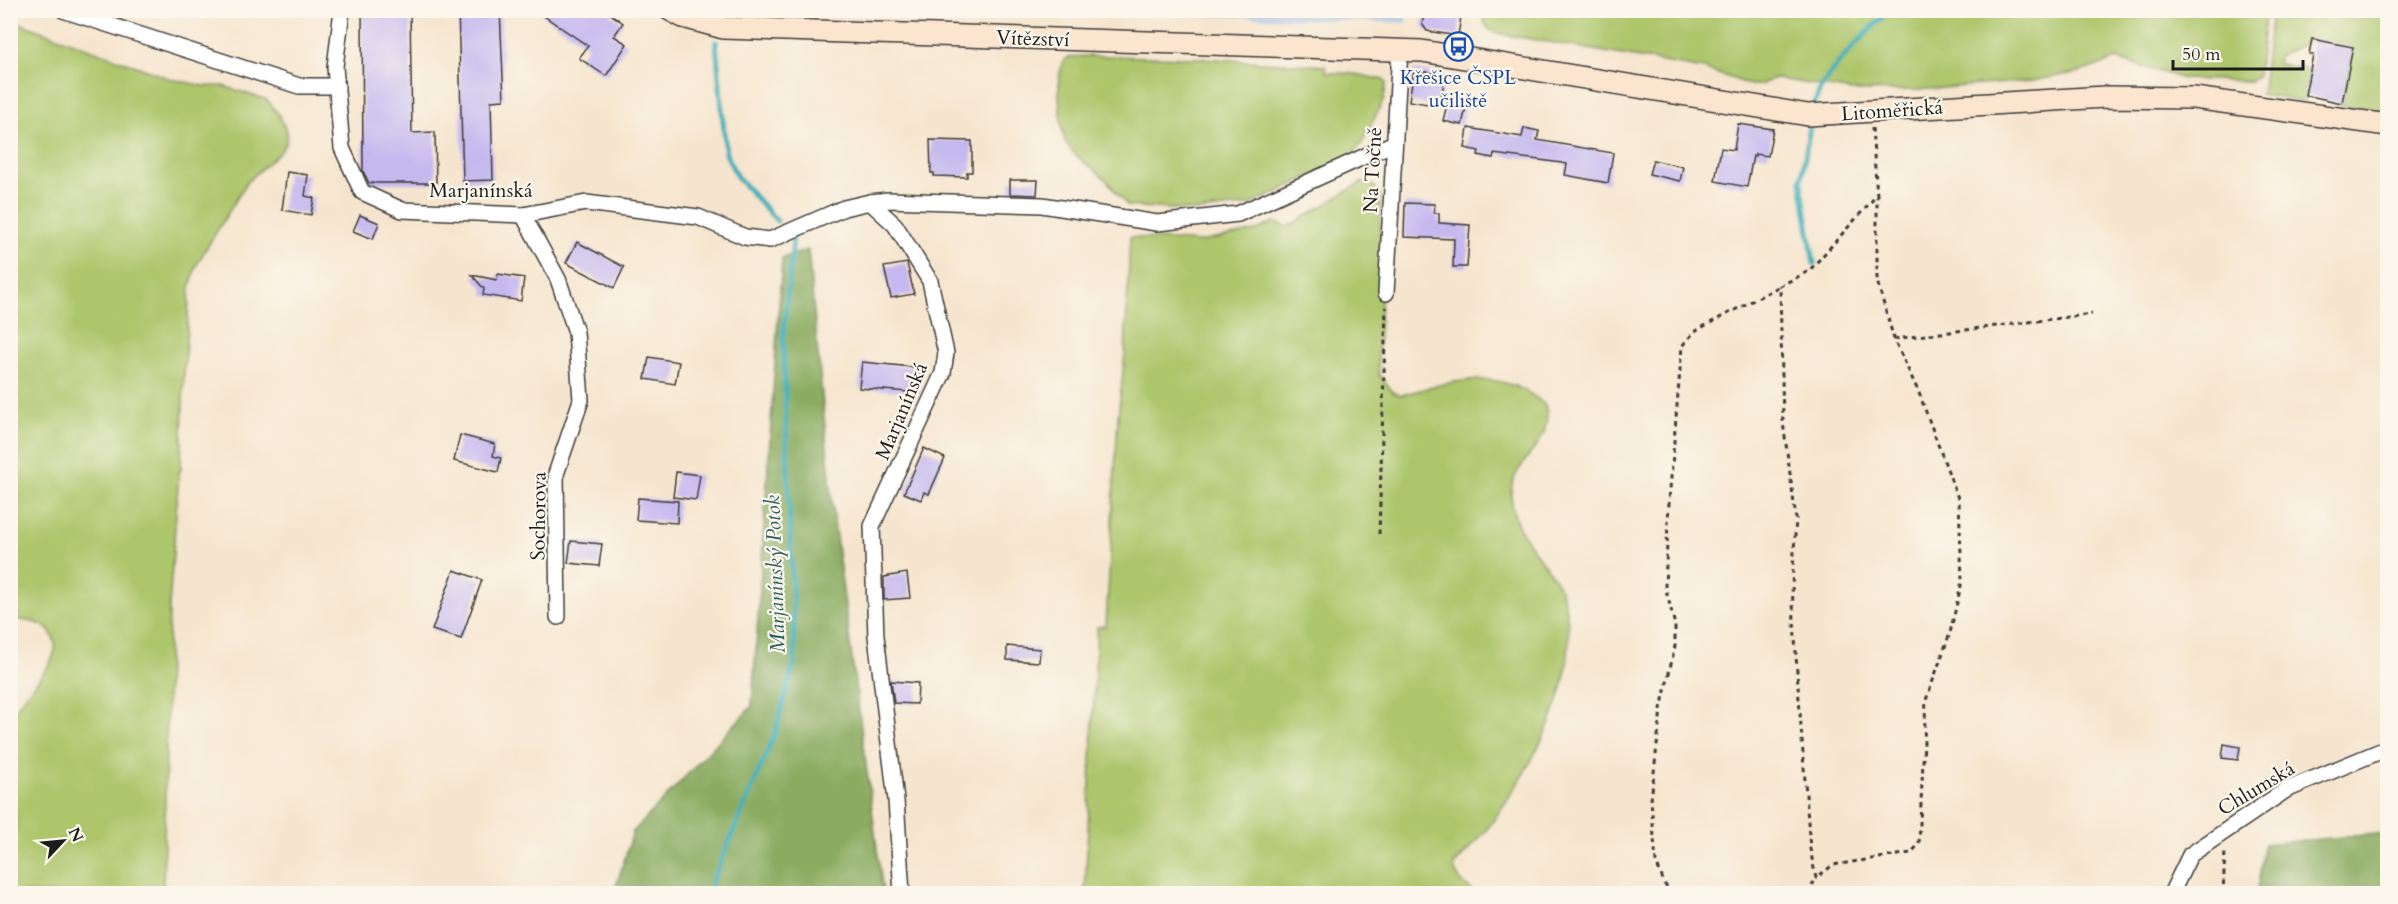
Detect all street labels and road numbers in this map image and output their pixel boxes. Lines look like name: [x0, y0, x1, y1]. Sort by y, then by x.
street label: Vítězství: [996, 24, 1071, 53]
street label: Litoměřická: [1840, 93, 1944, 128]
street label: Na Točně: [1357, 126, 1388, 214]
street label: Marjanínská: [429, 177, 533, 204]
street label: Marjanínská: [869, 358, 934, 464]
street label: Sochorova: [524, 471, 553, 561]
street label: Chlumská: [2213, 755, 2300, 822]

